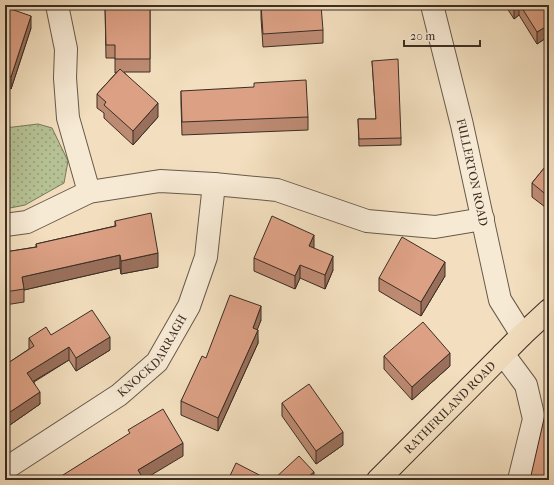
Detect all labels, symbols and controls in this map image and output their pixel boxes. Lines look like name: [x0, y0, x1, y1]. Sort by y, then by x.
scale bar: [404, 22, 480, 48]
text: 20 m: [410, 29, 435, 43]
street label: FULLERTON ROAD: [454, 117, 491, 227]
street label: KNOCKDARRAGH: [115, 312, 190, 400]
street label: RATHFRILAND ROAD: [401, 359, 499, 457]

